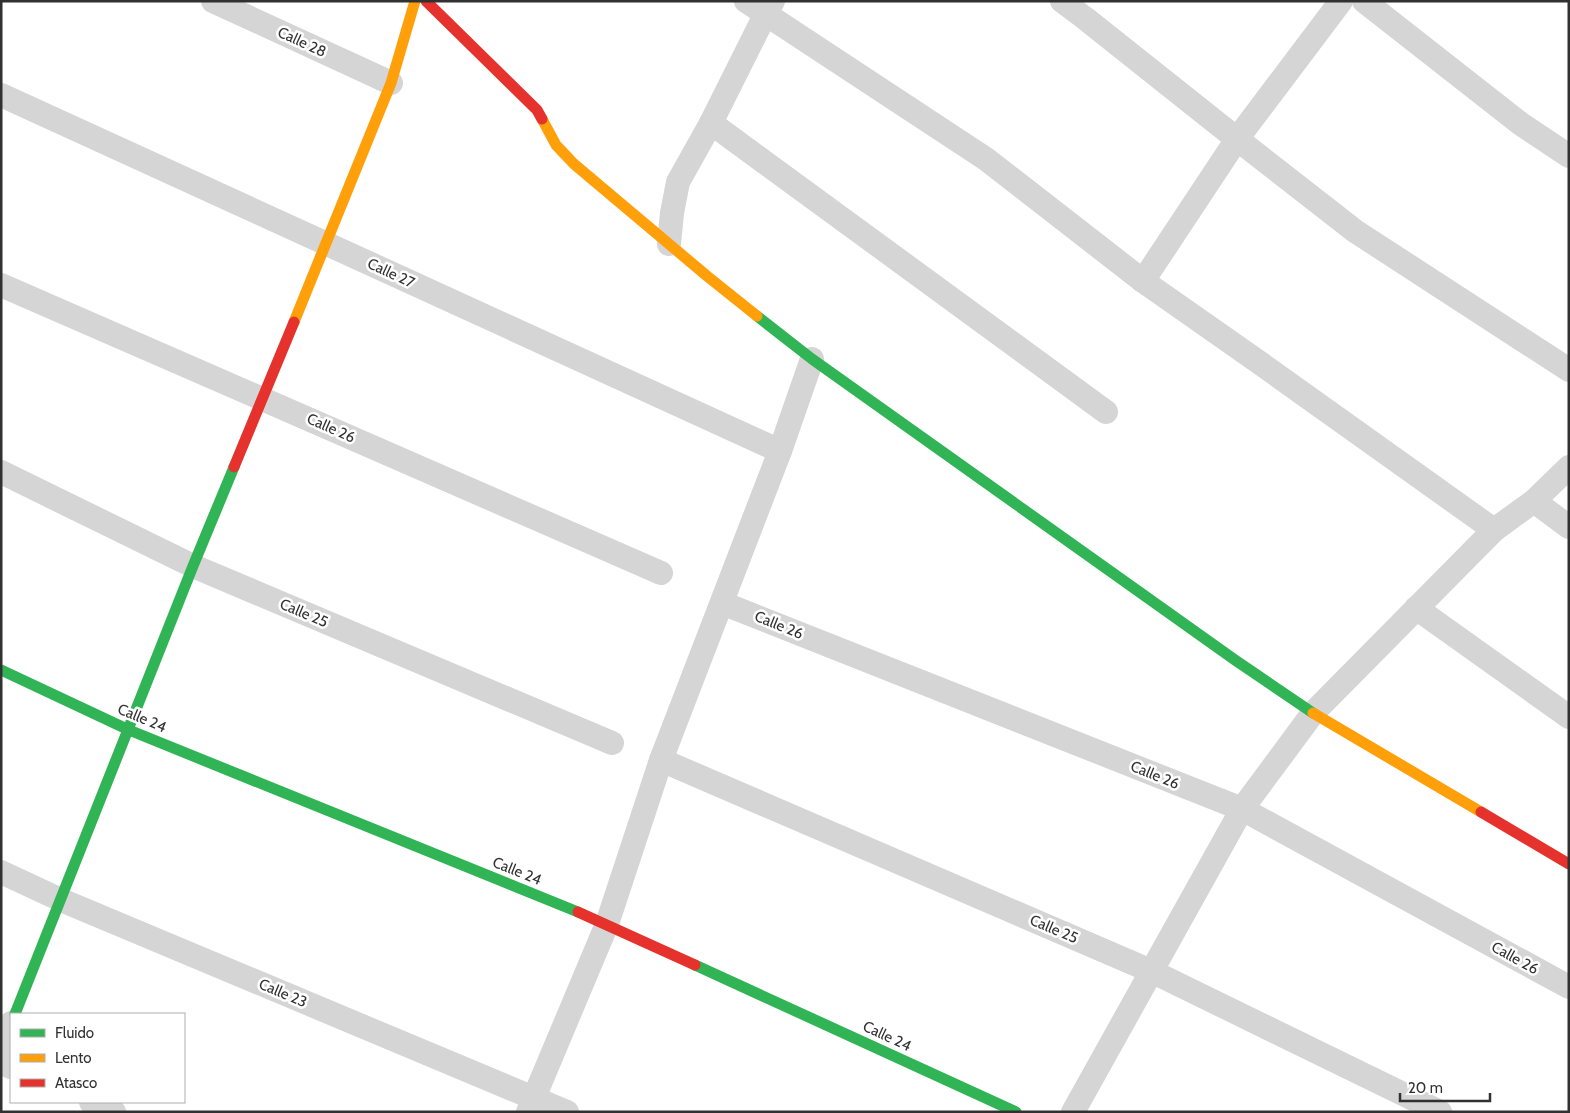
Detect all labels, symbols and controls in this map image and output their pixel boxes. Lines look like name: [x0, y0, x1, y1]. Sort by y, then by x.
street label: Calle 28: [275, 23, 329, 61]
street label: Calle 27: [365, 254, 418, 292]
street label: Calle 26: [304, 409, 358, 447]
street label: Calle 25: [277, 595, 331, 631]
street label: Calle 26: [752, 607, 806, 643]
street label: Calle 24: [115, 700, 169, 736]
street label: Calle 26: [1128, 757, 1182, 793]
street label: Calle 24: [490, 853, 544, 889]
street label: Calle 25: [1027, 911, 1081, 947]
street label: Calle 26: [1488, 938, 1542, 978]
street label: Calle 23: [256, 975, 310, 1011]
legend: [10, 1013, 185, 1103]
street label: Calle 24: [860, 1017, 914, 1055]
text: Fluido: [55, 1024, 94, 1042]
text: Lento: [55, 1049, 92, 1067]
scale bar: [1400, 1070, 1490, 1102]
text: Atasco: [55, 1074, 97, 1092]
text: 20 m: [1408, 1079, 1443, 1097]

